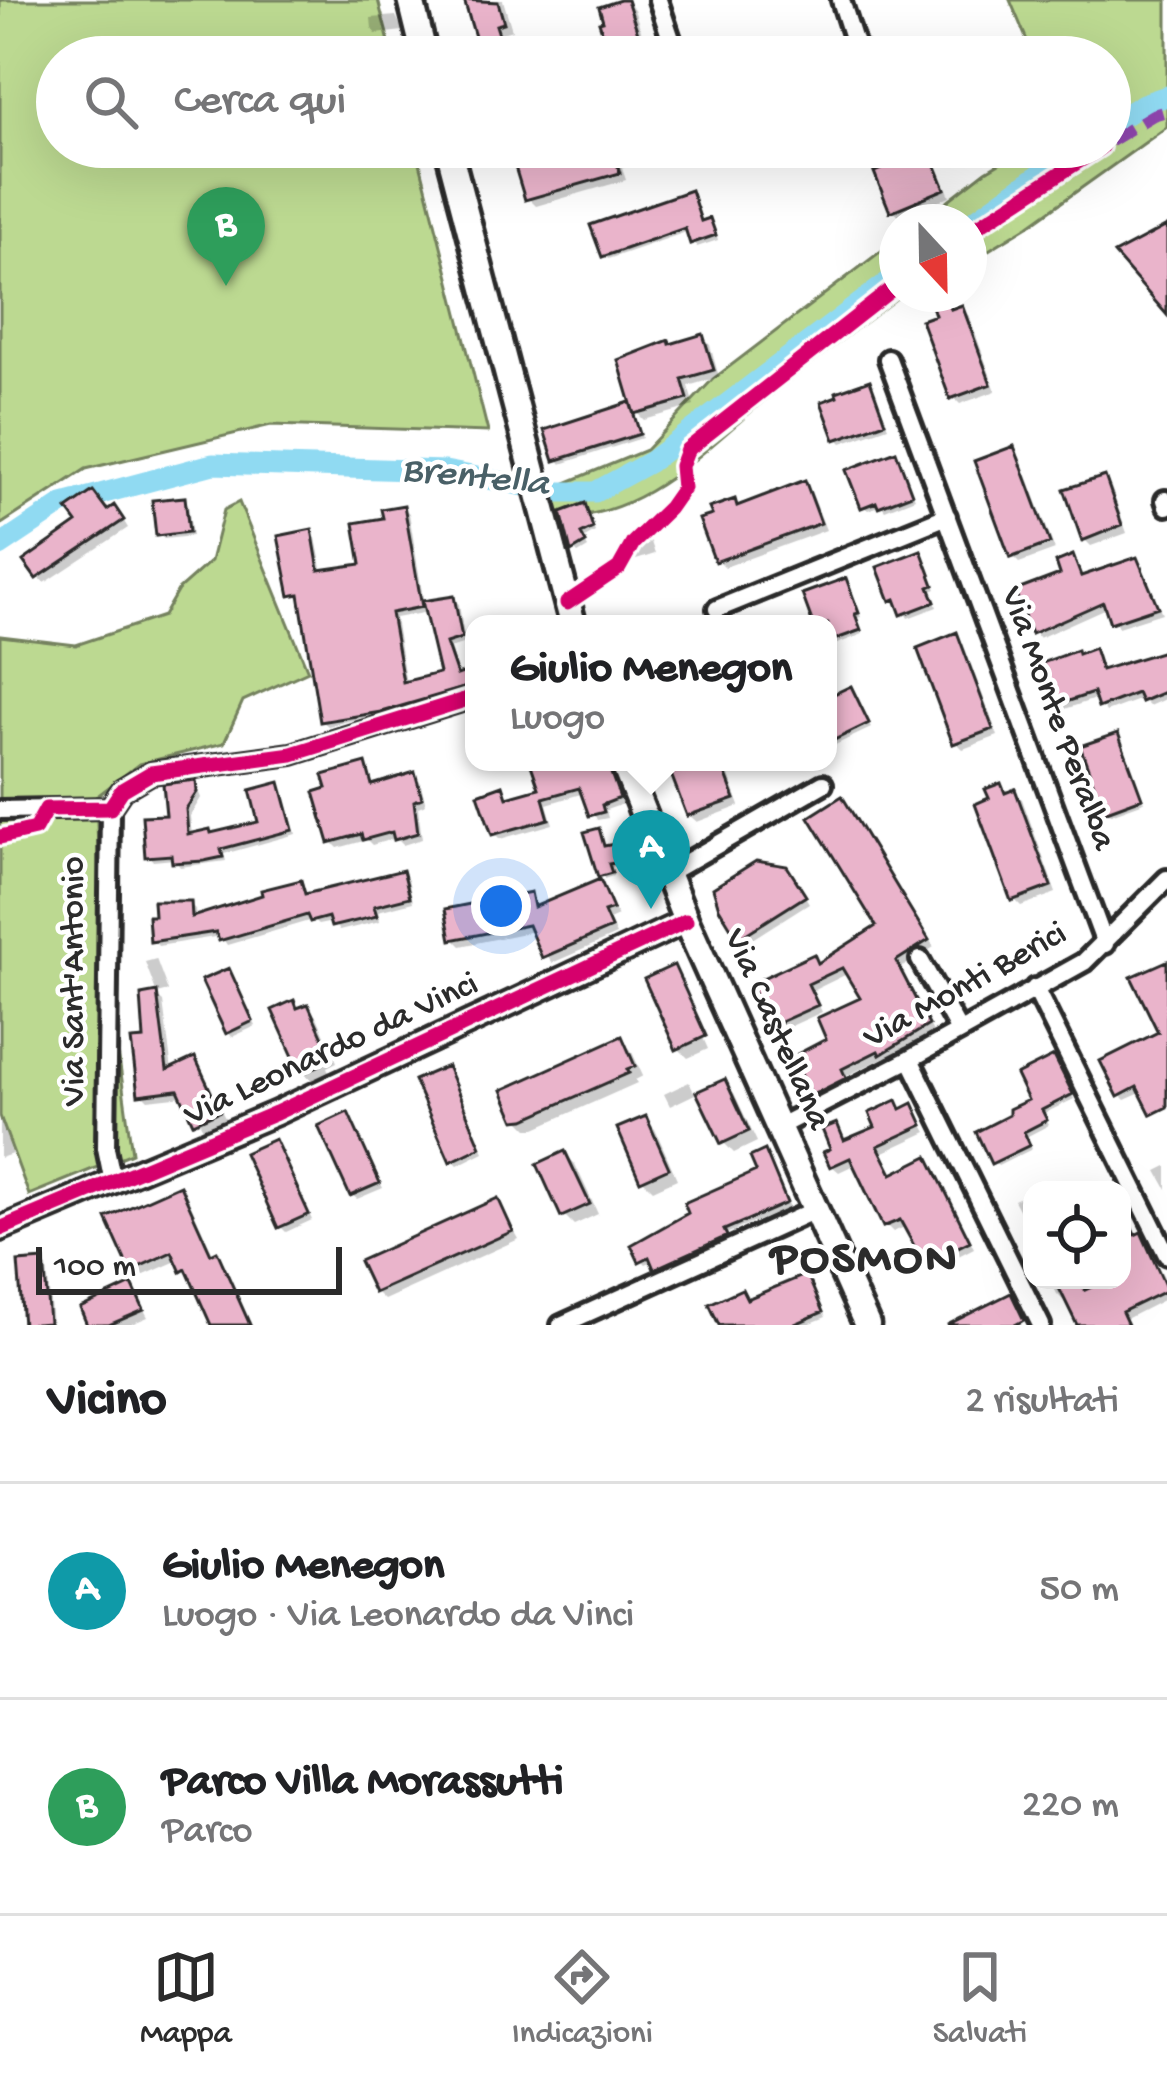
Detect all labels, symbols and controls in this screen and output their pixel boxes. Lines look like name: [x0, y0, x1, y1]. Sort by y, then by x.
search box: [36, 36, 1131, 168]
icon: search: [78, 69, 144, 135]
text: Cerca qui: [174, 76, 346, 129]
pin: B: [187, 187, 265, 286]
north arrow: [879, 204, 987, 312]
water label: Brentella: [399, 448, 553, 510]
street label: Via Monte Peralba: [988, 581, 1124, 857]
popup: [465, 615, 837, 771]
text: Giulio Menegon: [510, 644, 792, 697]
text: Luogo: [510, 697, 605, 743]
pin: A: [612, 810, 690, 909]
street label: Via Sant'Antonio: [54, 856, 97, 1107]
your location: [471, 876, 531, 936]
street label: Via Monti Berici: [856, 913, 1075, 1061]
street label: Via Castellana: [711, 922, 839, 1138]
street label: Via Leonardo da Vinci: [177, 964, 486, 1138]
map controls: [1023, 1181, 1131, 1289]
button: locate: [1023, 1181, 1131, 1289]
district label: POSMON: [768, 1233, 960, 1290]
scale bar: [36, 1241, 342, 1294]
text: 100 m: [54, 1249, 136, 1287]
text: Vicino: [48, 1373, 167, 1433]
text: 2 risultati: [965, 1380, 1119, 1426]
text: Giulio Menegon: [162, 1541, 444, 1594]
text: A: [75, 1568, 99, 1614]
text: 50 m: [1039, 1568, 1119, 1614]
text: Luogo · Via Leonardo da Vinci: [162, 1594, 634, 1640]
text: Parco Villa Morassutti: [162, 1757, 564, 1810]
text: B: [77, 1784, 97, 1830]
text: 220 m: [1022, 1784, 1119, 1830]
text: Parco: [162, 1810, 252, 1856]
tab: Mappa: [140, 1944, 232, 2054]
tab: Indicazioni: [512, 1944, 653, 2054]
tab: Salvati: [933, 1944, 1027, 2054]

